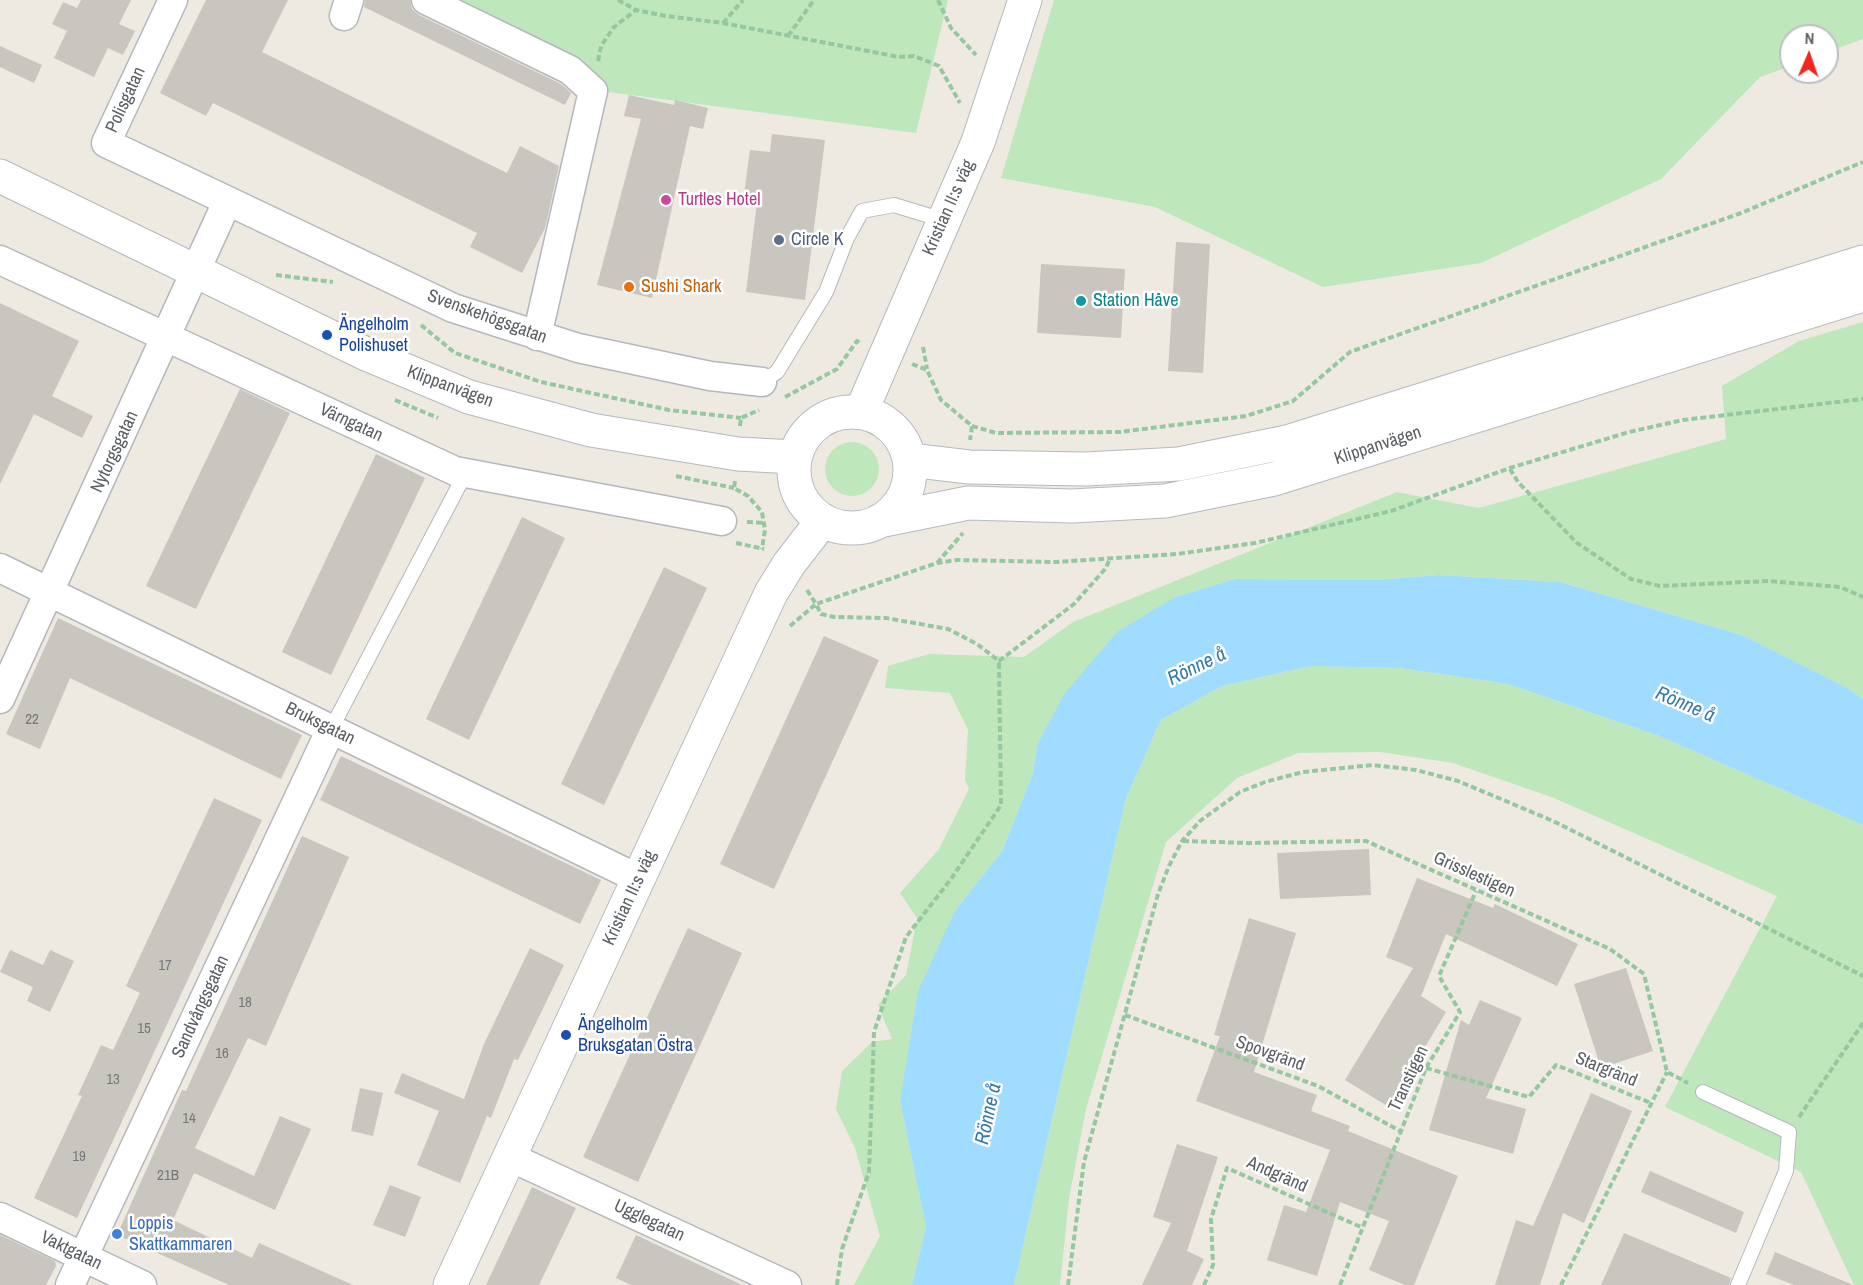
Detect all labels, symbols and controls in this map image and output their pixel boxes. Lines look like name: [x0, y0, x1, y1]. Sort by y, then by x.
north arrow: [1779, 24, 1839, 84]
text: N: [1804, 27, 1815, 49]
street label: Polisgatan: [101, 64, 151, 136]
street label: Kristian II:s väg: [918, 157, 980, 259]
place label: Turtles Hotel: [678, 189, 760, 211]
marker: Turtles Hotel: [659, 193, 673, 207]
place label: Circle K: [791, 229, 843, 251]
marker: Circle K: [772, 233, 786, 247]
place label: Sushi Shark: [641, 276, 721, 298]
marker: Sushi Shark: [622, 280, 636, 294]
street label: Svenskehögsgatan: [424, 285, 550, 349]
place label: Station Håve: [1093, 290, 1178, 312]
marker: Station Håve: [1074, 294, 1088, 308]
place label: Ängelholm Polishuset: [339, 314, 409, 356]
marker: Ängelholm Polishuset: [320, 328, 334, 342]
street label: Klippanvägen: [404, 361, 496, 413]
street label: Värngatan: [316, 399, 386, 447]
street label: Nytorgsgatan: [87, 408, 143, 496]
street label: Klippanvägen: [1332, 422, 1424, 470]
water label: Rönne å: [1164, 643, 1230, 691]
water label: Rönne å: [1652, 682, 1718, 728]
street label: Bruksgatan: [282, 698, 358, 750]
house number: 22: [25, 711, 39, 729]
street label: Kristian II:s väg: [599, 847, 661, 949]
street label: Grisslestigen: [1430, 847, 1518, 903]
street label: Sandvångsgatan: [168, 952, 234, 1062]
house number: 17: [158, 957, 172, 975]
house number: 18: [238, 994, 252, 1012]
place label: Ängelholm Bruksgatan Östra: [578, 1014, 693, 1056]
house number: 15: [137, 1020, 151, 1038]
marker: Ängelholm Bruksgatan Östra: [559, 1028, 573, 1042]
street label: Spovgränd: [1233, 1032, 1307, 1076]
street label: Transtigen: [1384, 1043, 1434, 1115]
house number: 16: [215, 1045, 229, 1063]
street label: Stargränd: [1572, 1048, 1640, 1092]
house number: 13: [106, 1071, 120, 1089]
water label: Rönne å: [971, 1081, 1007, 1147]
house number: 14: [182, 1110, 196, 1128]
house number: 19: [72, 1148, 86, 1166]
street label: Andgränd: [1243, 1152, 1311, 1198]
house number: 21B: [157, 1167, 179, 1185]
street label: Ugglegatan: [610, 1195, 688, 1247]
place label: Loppis Skattkammaren: [129, 1213, 232, 1256]
street label: Vaktgatan: [37, 1227, 105, 1275]
marker: Loppis Skattkammaren: [110, 1227, 124, 1241]

